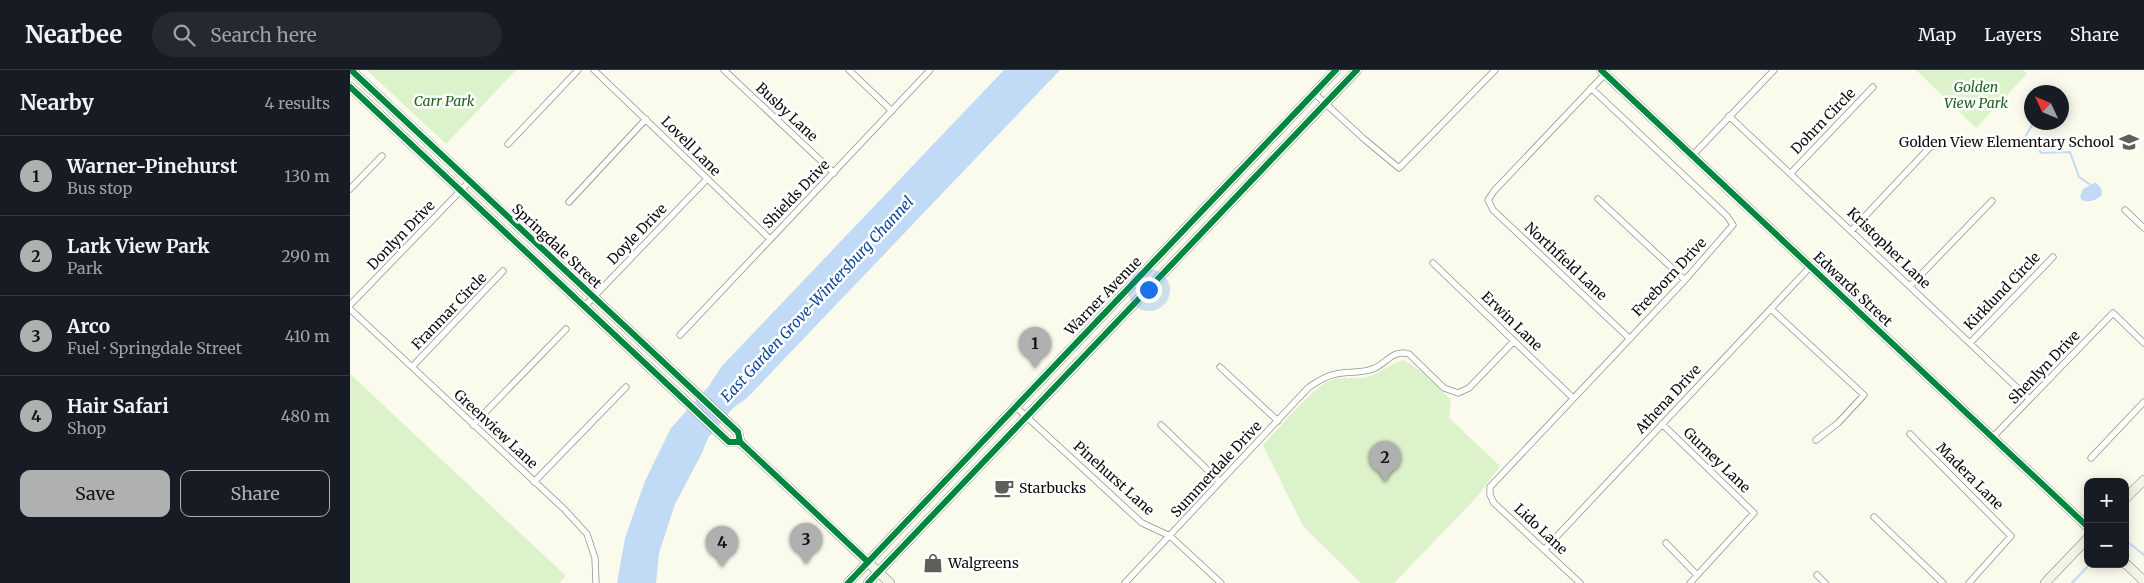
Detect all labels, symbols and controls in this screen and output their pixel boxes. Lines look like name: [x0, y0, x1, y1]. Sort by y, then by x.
search box: [152, 12, 502, 57]
text: Nearbee: [25, 19, 122, 50]
icon: search: [170, 21, 198, 49]
text: Search here: [210, 23, 317, 47]
text: Map: [1918, 23, 1956, 46]
text: Layers: [1984, 23, 2042, 46]
text: Share: [2070, 23, 2119, 46]
park label: Golden View Park: [1944, 78, 2008, 112]
street label: Busby Lane: [752, 79, 822, 145]
street label: Dohrn Circle: [1787, 84, 1859, 158]
north arrow: [2024, 85, 2069, 130]
text: Nearby: [20, 89, 94, 116]
park label: Carr Park: [414, 92, 475, 110]
text: 4 results: [264, 93, 330, 113]
street label: Lovell Lane: [657, 112, 725, 180]
school or university icon: Golden View Elementary School: [2118, 131, 2140, 153]
place label: Golden View Elementary School: [1899, 133, 2115, 151]
text: Warner-Pinehurst: [67, 154, 237, 178]
street label: Shields Drive: [759, 156, 833, 232]
text: 1: [32, 166, 40, 186]
text: 130 m: [284, 166, 330, 186]
text: Bus stop: [67, 178, 132, 198]
water label: East Garden Grove-Wintersburg Channel: [717, 192, 917, 406]
street label: Donlyn Drive: [363, 197, 439, 273]
street label: Springdale Street: [508, 200, 606, 293]
street label: Doyle Drive: [603, 200, 671, 268]
street label: Kristopher Lane: [1844, 204, 1934, 292]
street label: Northfield Lane: [1521, 218, 1611, 304]
text: Lark View Park: [67, 234, 210, 258]
street label: Freeborn Drive: [1628, 234, 1710, 320]
text: 2: [31, 246, 41, 266]
text: 290 m: [281, 246, 330, 266]
street label: Edwards Street: [1810, 248, 1897, 331]
street label: Kirklund Circle: [1960, 248, 2044, 334]
street label: Warner Avenue: [1060, 253, 1145, 340]
text: Park: [67, 258, 103, 278]
street label: Franmar Circle: [408, 269, 490, 353]
your location: [1136, 277, 1162, 303]
street label: Erwin Lane: [1478, 287, 1546, 355]
text: Arco: [67, 314, 110, 338]
text: 3: [31, 326, 41, 346]
text: 410 m: [285, 326, 330, 346]
street label: Shenlyn Drive: [2004, 326, 2084, 408]
pin: 1: [1019, 327, 1051, 368]
text: Fuel · Springdale Street: [67, 338, 242, 358]
street label: Athena Drive: [1631, 361, 1705, 438]
street label: Greenview Lane: [450, 386, 542, 472]
text: Hair Safari: [67, 394, 169, 418]
text: 4: [31, 406, 41, 426]
text: 480 m: [281, 406, 330, 426]
street label: Summerdale Drive: [1167, 417, 1265, 521]
text: Shop: [67, 418, 106, 438]
street label: Gurney Lane: [1680, 424, 1754, 496]
street label: Pinehurst Lane: [1070, 437, 1158, 519]
street label: Madera Lane: [1933, 439, 2007, 513]
pin: 2: [1369, 441, 1401, 482]
button: Save: [20, 470, 170, 517]
button: Share: [180, 470, 330, 517]
cafe icon: Starbucks: [993, 477, 1015, 499]
map controls: [2084, 478, 2129, 568]
button: +: [2084, 478, 2129, 523]
place label: Starbucks: [1019, 479, 1086, 497]
street label: Lido Lane: [1511, 500, 1571, 558]
pin: 3: [790, 523, 822, 564]
button: −: [2084, 523, 2129, 568]
pin: 4: [706, 526, 738, 567]
shop icon: Walgreens: [922, 552, 944, 574]
place label: Walgreens: [947, 554, 1019, 572]

